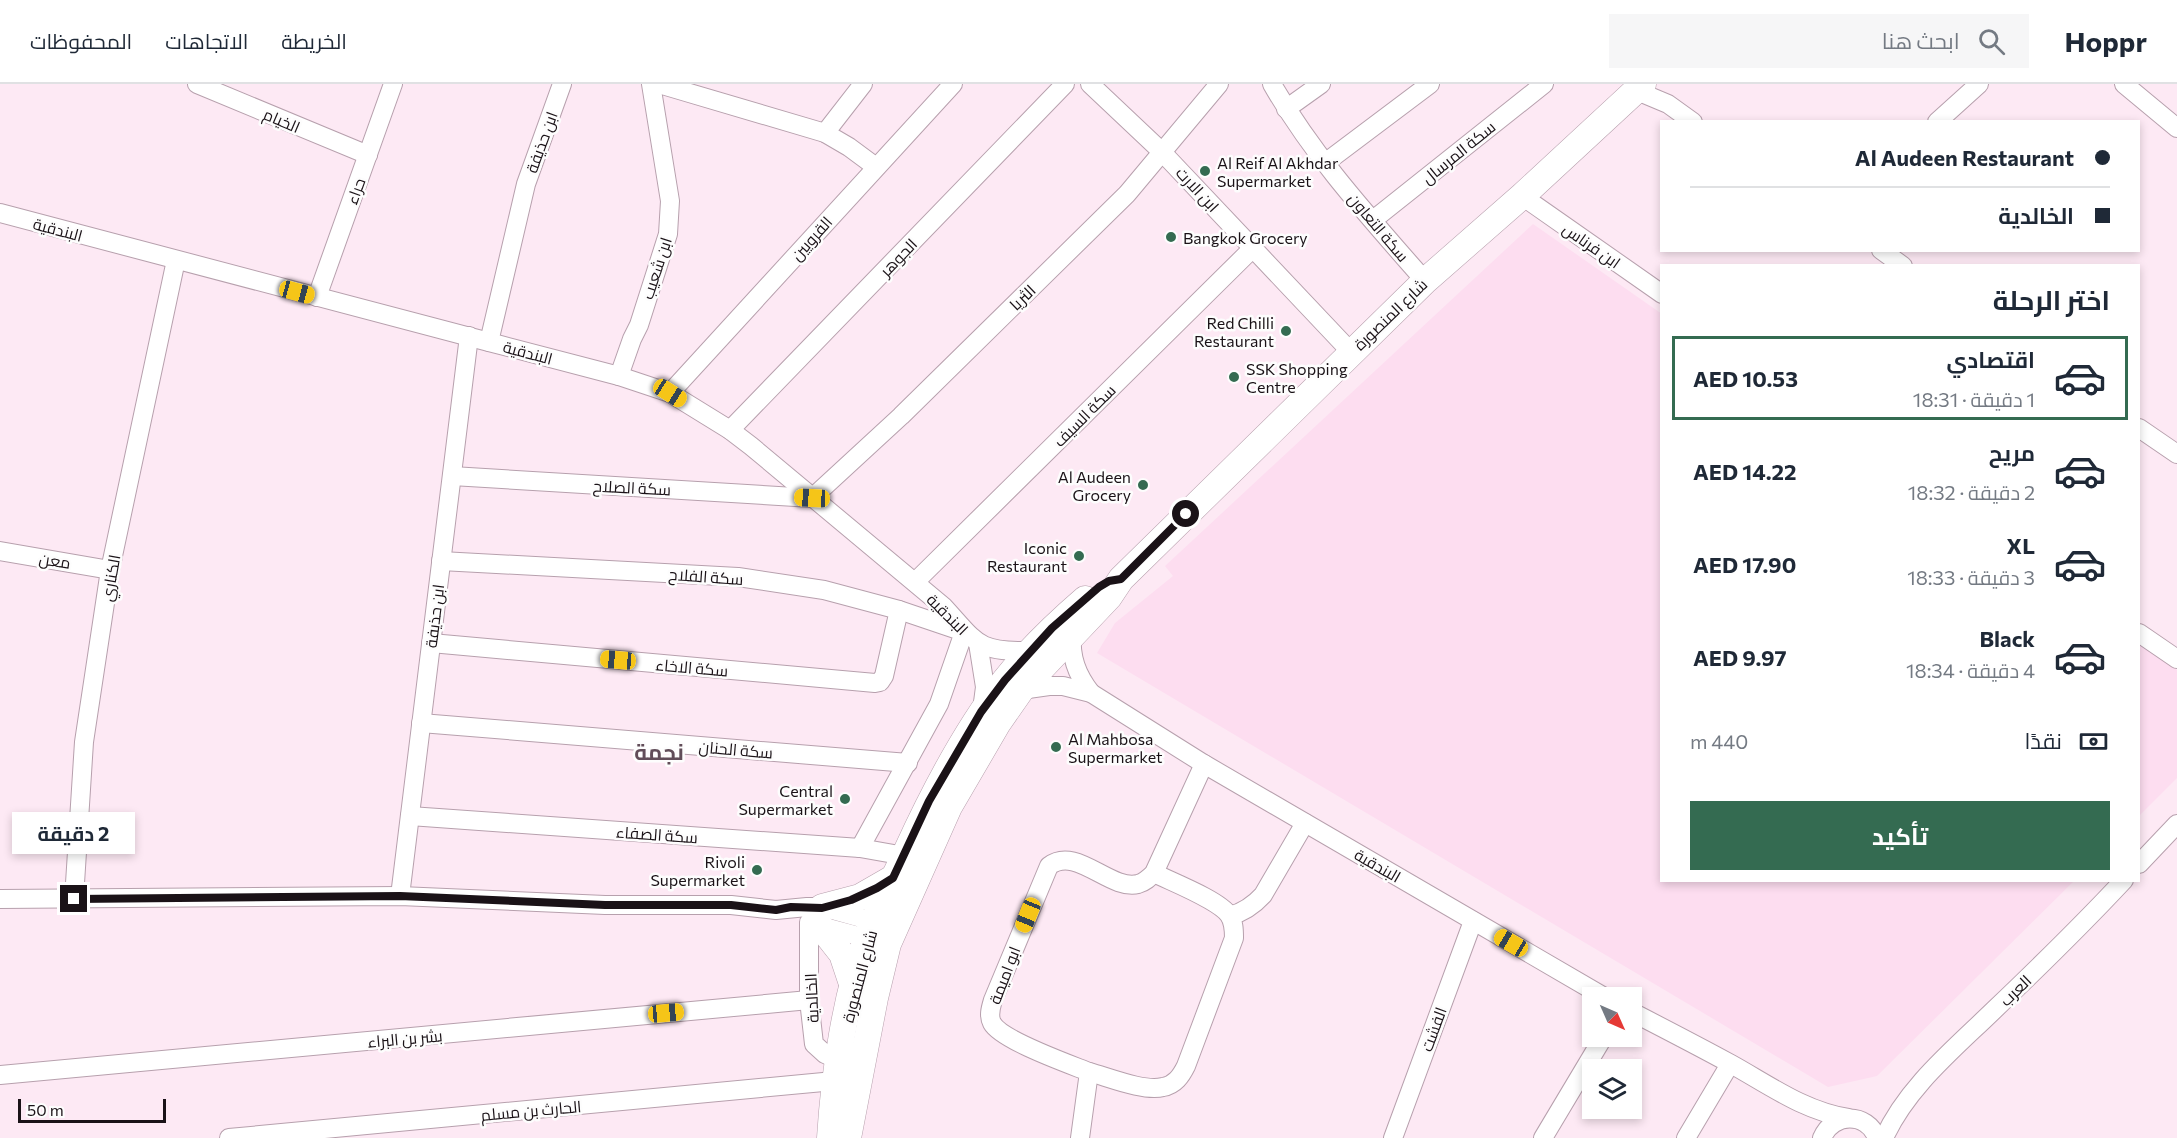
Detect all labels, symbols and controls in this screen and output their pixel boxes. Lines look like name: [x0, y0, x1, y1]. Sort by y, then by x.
search box: [1609, 14, 2029, 68]
text: Hoppr: [2065, 24, 2147, 58]
icon: search: [1975, 25, 2008, 58]
text: ابحث هنا: [1882, 27, 1960, 54]
text: المحفوظات: [30, 28, 132, 53]
text: الاتجاهات: [165, 28, 248, 53]
text: الخريطة: [281, 28, 347, 53]
street label: الخيام: [260, 104, 303, 139]
street label: ابن حذيفة: [521, 109, 563, 176]
street label: سكة المرسال: [1417, 117, 1500, 189]
text: Al Audeen Restaurant: [1855, 144, 2074, 171]
place label: Al Reif Al Akhdar Supermarket: [1217, 153, 1339, 190]
street label: ابن الارت: [1171, 163, 1223, 217]
marker: Al Reif Al Akhdar Supermarket: [1198, 164, 1212, 178]
street label: حراء: [342, 175, 369, 207]
street label: سكة التعاون: [1343, 189, 1413, 266]
text: الخالدية: [1998, 202, 2074, 229]
street label: القرويين: [786, 212, 837, 265]
street label: البندقية: [31, 213, 85, 246]
street label: ابن فرناس: [1558, 218, 1624, 273]
place label: Bangkok Grocery: [1183, 228, 1308, 247]
marker: Bangkok Grocery: [1164, 230, 1178, 244]
street label: الجوهر: [875, 234, 921, 281]
street label: ابن شعيب: [637, 235, 677, 302]
street label: شارع المنصورة: [1349, 274, 1433, 356]
car: [277, 279, 317, 305]
street label: الثريا: [1005, 280, 1040, 314]
text: اختر الرحلة: [1993, 283, 2110, 316]
place label: Red Chilli Restaurant: [1194, 313, 1274, 350]
marker: Red Chilli Restaurant: [1279, 324, 1293, 338]
street label: البندقية: [501, 336, 555, 369]
text: اقتصادي: [1946, 346, 2035, 373]
icon: car: [2053, 351, 2107, 405]
place label: SSK Shopping Centre: [1246, 359, 1348, 396]
text: AED 10.53: [1693, 365, 1798, 392]
marker: SSK Shopping Centre: [1227, 370, 1241, 384]
car: [650, 376, 690, 410]
street label: سكة السيف: [1049, 380, 1120, 451]
text: 1 دقيقة · 18:31: [1913, 387, 2035, 411]
text: مريح: [1989, 439, 2035, 466]
icon: car: [2053, 444, 2107, 498]
text: AED 14.22: [1693, 458, 1797, 485]
place label: Al Audeen Grocery: [1058, 467, 1131, 504]
street label: سكة الصلاح: [592, 475, 672, 502]
marker: Al Audeen Grocery: [1136, 478, 1150, 492]
text: 2 دقيقة · 18:32: [1908, 480, 2035, 504]
car: [794, 488, 830, 508]
route start: [1172, 500, 1199, 527]
text: XL: [2007, 532, 2035, 559]
icon: car: [2053, 537, 2107, 591]
place label: Iconic Restaurant: [987, 538, 1067, 575]
street label: معن: [38, 548, 72, 574]
marker: Iconic Restaurant: [1072, 549, 1086, 563]
text: AED 17.90: [1693, 551, 1796, 578]
street label: الكناري: [97, 553, 128, 604]
street label: سكة الفلاح: [668, 564, 744, 591]
text: 3 دقيقة · 18:33: [1907, 565, 2035, 589]
street label: ابن حذيفة: [421, 583, 449, 649]
street label: البندقية: [923, 589, 973, 639]
text: Black: [1980, 625, 2035, 652]
icon: car: [2053, 630, 2107, 684]
text: AED 9.97: [1693, 644, 1787, 671]
car: [599, 649, 637, 671]
street label: سكة الاخاء: [655, 654, 729, 680]
text: 4 دقيقة · 18:34: [1906, 658, 2035, 682]
icon: cash: [2077, 725, 2110, 758]
text: نقدًا: [2024, 727, 2062, 754]
place label: Al Mahbosa Supermarket: [1068, 729, 1163, 766]
text: 440 m: [1690, 729, 1748, 753]
street label: سكة الحنان: [698, 736, 774, 764]
district label: نجمة: [634, 738, 684, 765]
marker: Al Mahbosa Supermarket: [1049, 740, 1063, 754]
place label: Central Supermarket: [738, 781, 833, 818]
marker: Central Supermarket: [838, 792, 852, 806]
button: تأكيد: [1690, 801, 2110, 870]
callout: 2 دقيقة: [13, 812, 136, 854]
text: 2 دقيقة: [38, 821, 109, 845]
street label: سكة الصفاء: [615, 822, 699, 846]
street label: البندقية: [1351, 844, 1405, 887]
place label: Rivoli Supermarket: [650, 852, 745, 889]
marker: Rivoli Supermarket: [750, 863, 764, 877]
route end: [60, 885, 87, 912]
car: [1013, 895, 1043, 935]
car: [1491, 926, 1531, 960]
street label: شارع المنصورة: [838, 928, 883, 1025]
street label: ابو اميمة: [984, 943, 1025, 1007]
street label: العرب: [1995, 971, 2035, 1010]
street label: الخالدية: [800, 973, 823, 1023]
north arrow: [1582, 987, 1642, 1047]
map controls: [1582, 987, 1642, 1119]
car: [647, 1002, 685, 1024]
street label: الفشت: [1416, 1004, 1450, 1054]
street label: بشر بن البراء: [367, 1025, 444, 1053]
button: layers: [1582, 1059, 1642, 1119]
scale bar: [18, 1096, 166, 1124]
street label: الحارث بن مسلم: [480, 1096, 582, 1127]
text: 50 m: [27, 1100, 64, 1119]

